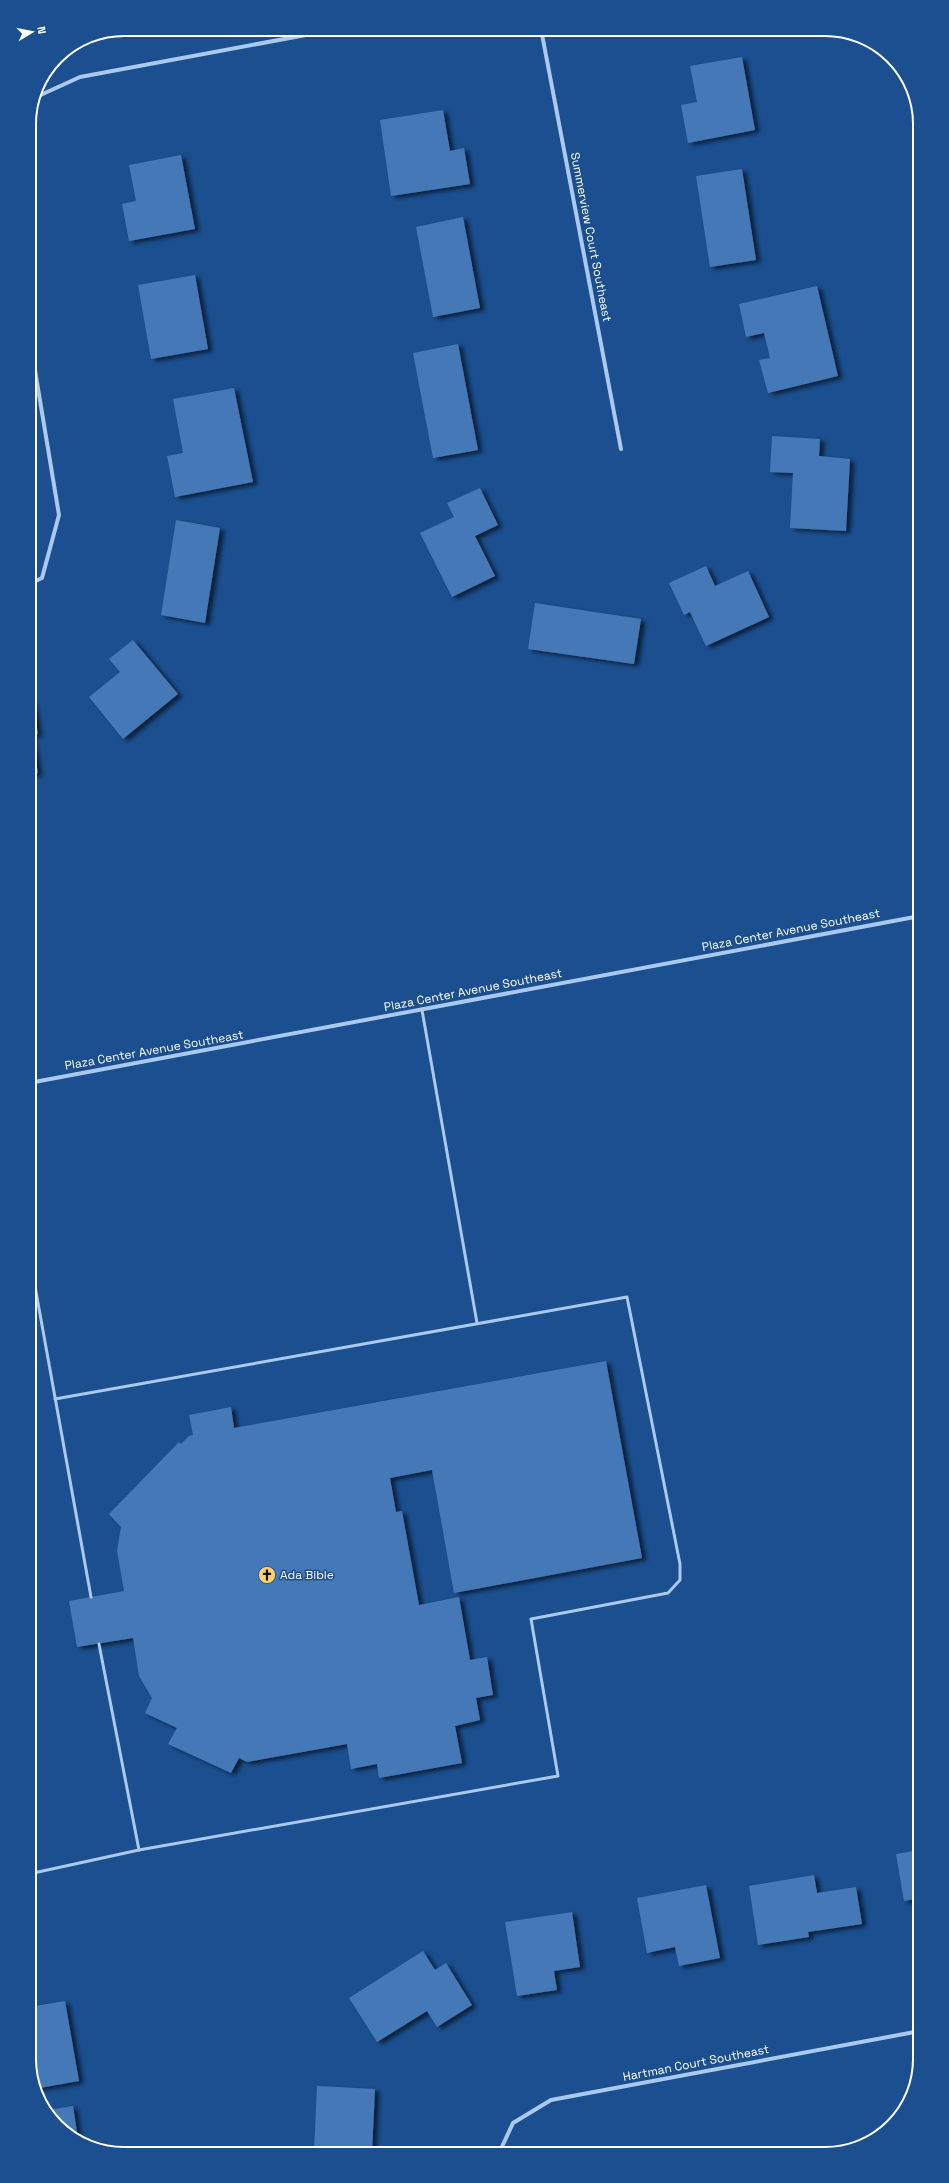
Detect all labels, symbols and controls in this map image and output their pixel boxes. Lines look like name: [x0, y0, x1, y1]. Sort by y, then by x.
north arrow: [12, 12, 52, 52]
text: N: [34, 25, 49, 35]
street label: Summerview Court Southeast: [567, 151, 615, 323]
street label: Plaza Center Avenue Southeast: [701, 905, 881, 955]
street label: Plaza Center Avenue Southeast: [383, 965, 563, 1015]
street label: Plaza Center Avenue Southeast: [63, 1026, 245, 1074]
church icon: Ada Bible: [257, 1565, 277, 1585]
place label: Ada Bible: [280, 1567, 334, 1583]
street label: Hartman Court Southeast: [621, 2041, 771, 2085]

